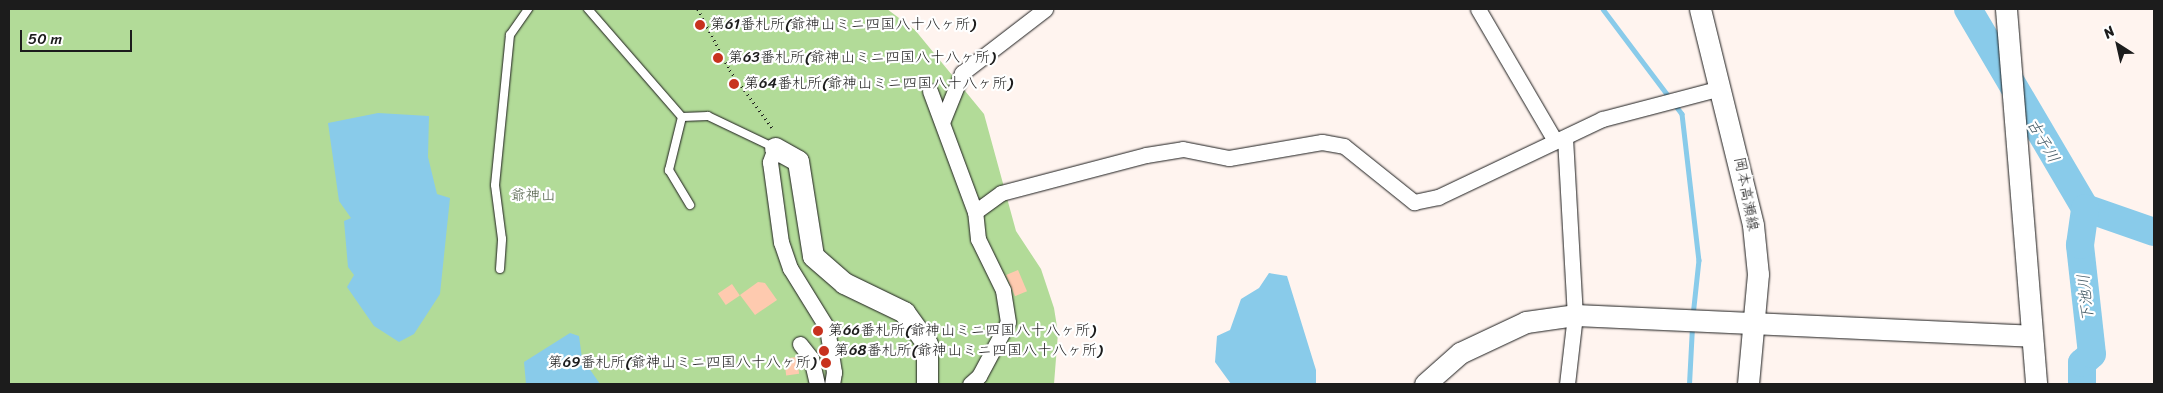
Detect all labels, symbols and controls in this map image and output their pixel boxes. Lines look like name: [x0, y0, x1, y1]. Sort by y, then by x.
place label: 第61番札所(爺神山ミニ四国八十八ヶ所): [710, 16, 976, 34]
marker: 第61番札所(爺神山ミニ四国八十八ヶ所): [694, 19, 706, 31]
text: N: [2098, 19, 2120, 45]
scale bar: [22, 20, 135, 52]
north arrow: [2093, 20, 2143, 70]
text: 50 m: [28, 26, 62, 52]
place label: 第63番札所(爺神山ミニ四国八十八ヶ所): [728, 49, 995, 67]
marker: 第63番札所(爺神山ミニ四国八十八ヶ所): [712, 52, 724, 64]
place label: 第64番札所(爺神山ミニ四国八十八ヶ所): [744, 75, 1013, 93]
marker: 第64番札所(爺神山ミニ四国八十八ヶ所): [728, 78, 740, 90]
water label: 古子川: [2023, 115, 2063, 167]
street label: 岡本高瀬線: [1730, 155, 1762, 233]
park label: 爺神山: [511, 187, 555, 205]
water label: 下池川: [2074, 273, 2098, 323]
place label: 第66番札所(爺神山ミニ四国八十八ヶ所): [828, 322, 1096, 340]
marker: 第66番札所(爺神山ミニ四国八十八ヶ所): [812, 325, 824, 337]
place label: 第68番札所(爺神山ミニ四国八十八ヶ所): [834, 342, 1102, 360]
marker: 第68番札所(爺神山ミニ四国八十八ヶ所): [818, 345, 830, 357]
place label: 第69番札所(爺神山ミニ四国八十八ヶ所): [548, 354, 816, 372]
marker: 第69番札所(爺神山ミニ四国八十八ヶ所): [820, 357, 832, 369]

